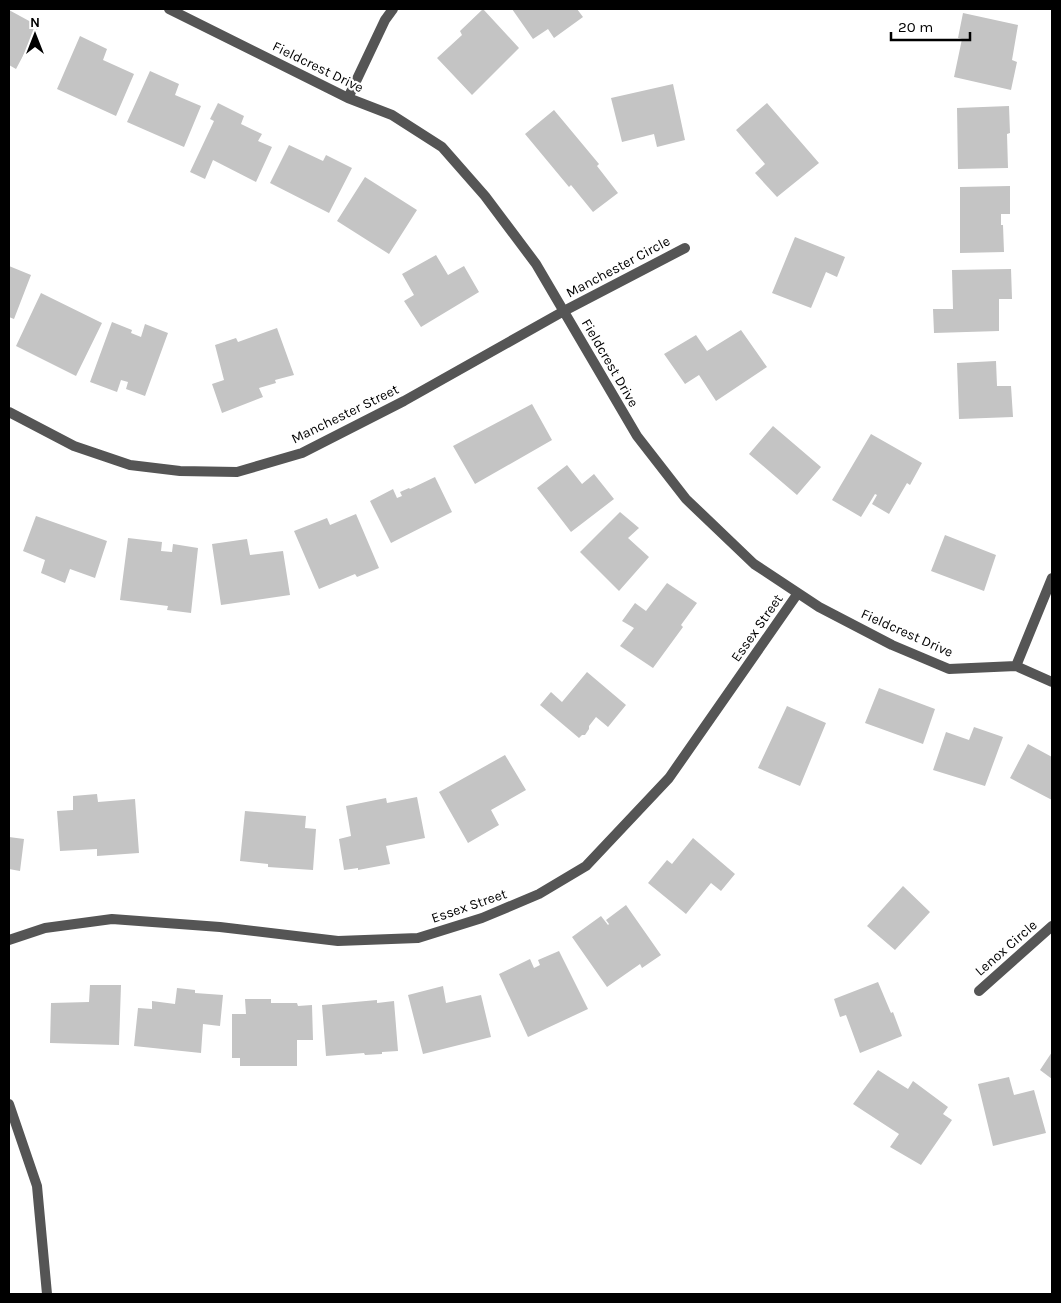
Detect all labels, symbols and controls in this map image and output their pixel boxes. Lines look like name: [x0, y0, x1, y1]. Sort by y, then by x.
north arrow: [10, 10, 60, 60]
scale bar: [891, 10, 970, 42]
text: N: [30, 14, 40, 31]
text: 20 m: [898, 18, 933, 36]
street label: Fieldcrest Drive: [270, 38, 366, 96]
street label: Manchester Circle: [563, 232, 673, 302]
street label: Fieldcrest Drive: [578, 316, 642, 410]
street label: Manchester Street: [288, 381, 402, 447]
street label: Essex Street: [727, 591, 787, 665]
street label: Fieldcrest Drive: [858, 605, 956, 661]
street label: Essex Street: [429, 885, 509, 927]
street label: Lenox Circle: [972, 917, 1040, 979]

